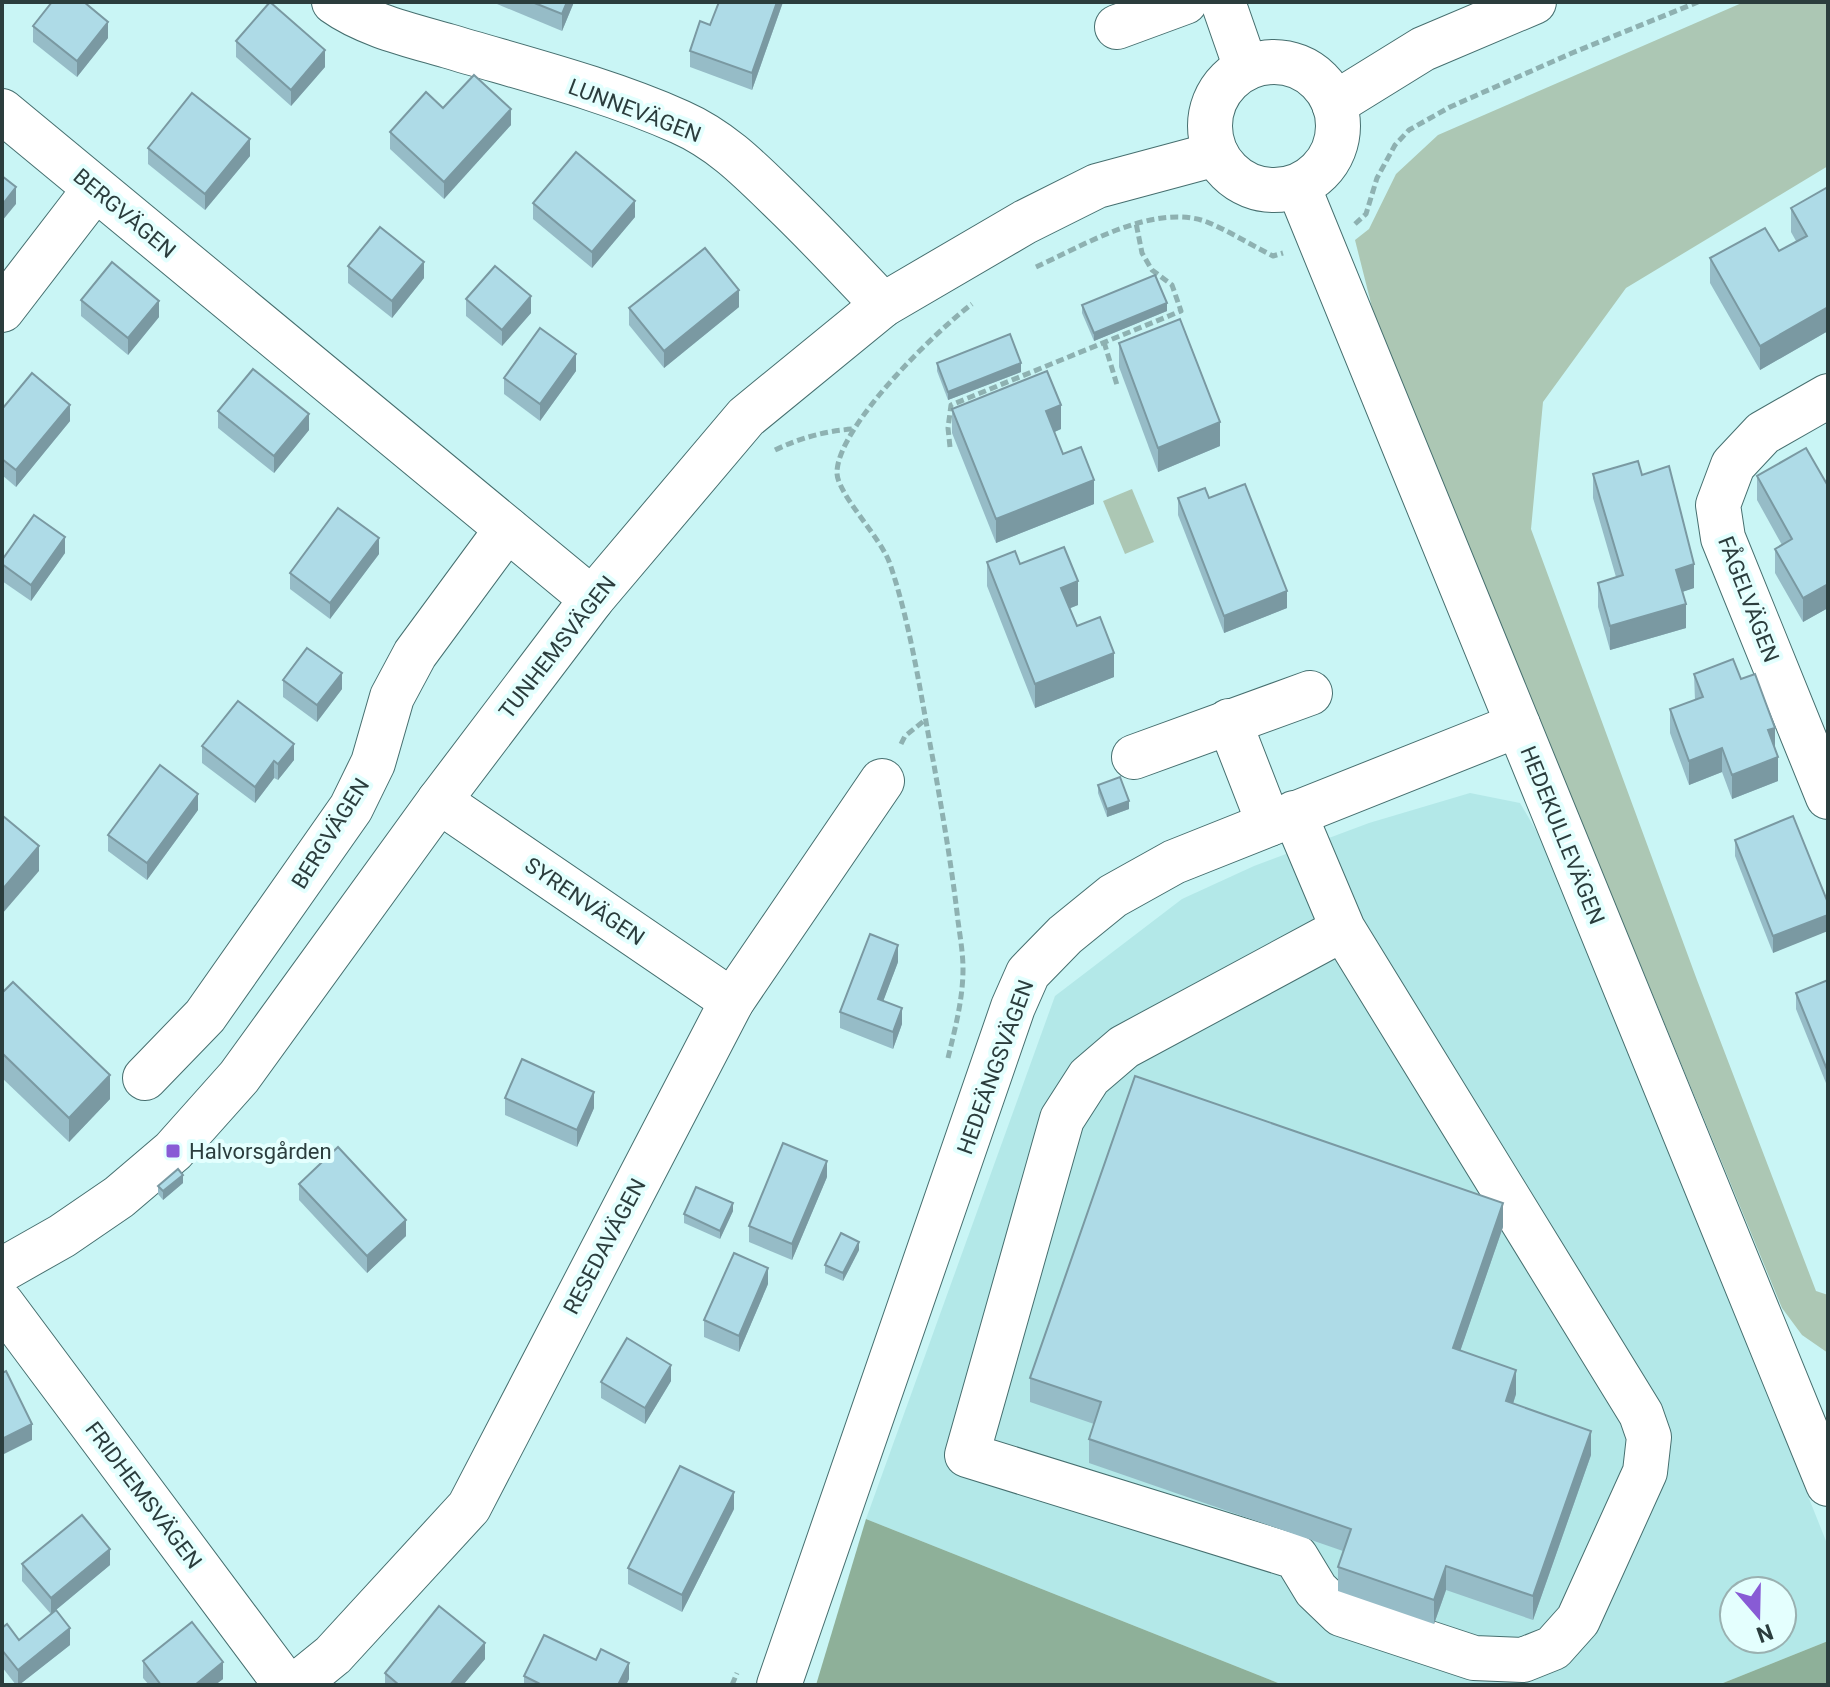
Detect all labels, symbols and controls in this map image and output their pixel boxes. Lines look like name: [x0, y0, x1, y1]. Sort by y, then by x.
street label: LUNNEVÄGEN: [565, 74, 705, 147]
street label: BERGVÄGEN: [69, 164, 181, 263]
street label: FÅGELVÄGEN: [1713, 532, 1785, 666]
street label: TUNHEMSVÄGEN: [494, 571, 621, 724]
street label: HEDEKULLEVÄGEN: [1515, 742, 1610, 928]
street label: BERGVÄGEN: [287, 773, 374, 893]
street label: SYRENVÄGEN: [520, 852, 649, 951]
street label: HEDEÄNGSVÄGEN: [952, 977, 1039, 1158]
place label: Halvorsgården: [189, 1139, 332, 1164]
marker: Halvorsgården: [164, 1142, 182, 1160]
street label: RESEDAVÄGEN: [558, 1174, 651, 1318]
street label: FRIDHEMSVÄGEN: [80, 1417, 207, 1574]
north arrow: [1718, 1575, 1798, 1655]
text: N: [1753, 1619, 1776, 1648]

